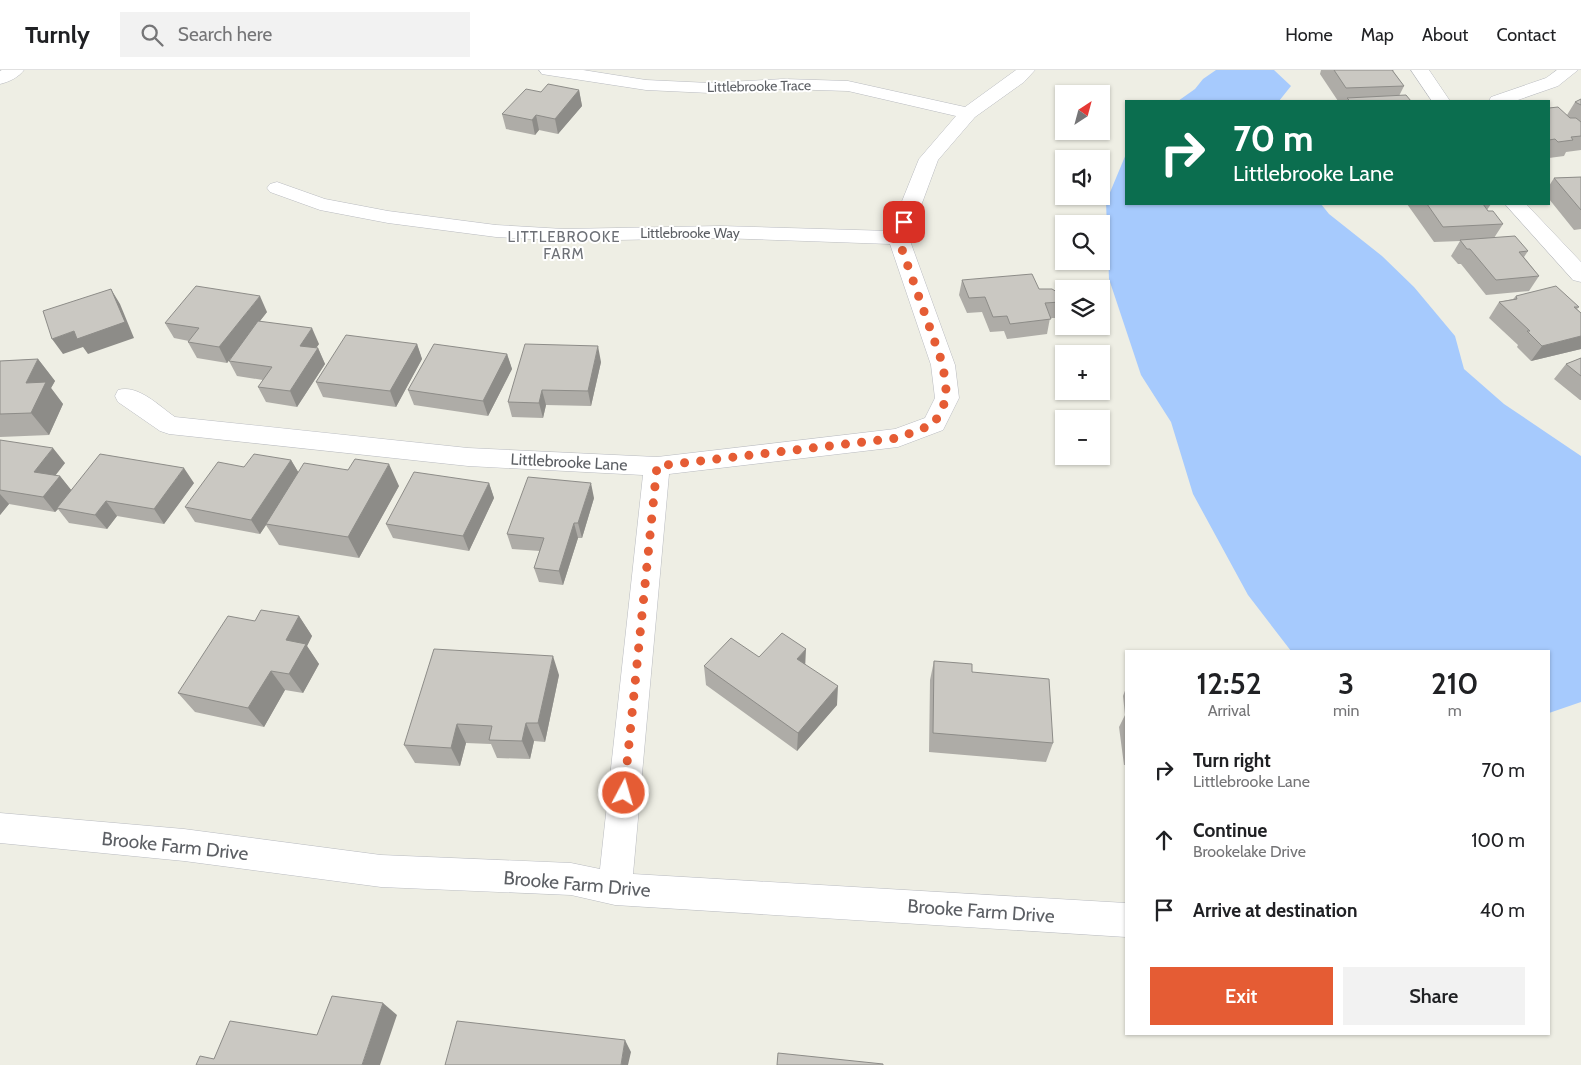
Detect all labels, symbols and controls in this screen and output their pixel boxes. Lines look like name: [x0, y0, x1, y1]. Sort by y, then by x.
search box: [120, 12, 470, 57]
text: Turnly: [25, 20, 90, 49]
icon: search: [138, 21, 166, 49]
text: Search here: [178, 23, 272, 46]
text: Home: [1285, 24, 1333, 46]
text: Map: [1361, 24, 1394, 46]
text: About: [1422, 24, 1468, 46]
text: Contact: [1496, 24, 1556, 46]
street label: Littlebrooke Trace: [707, 76, 811, 96]
north arrow: [1055, 85, 1110, 140]
map controls: [1055, 85, 1110, 465]
text: 70 m: [1233, 117, 1314, 160]
icon: right: [1150, 120, 1215, 185]
button: sound: [1055, 150, 1110, 205]
text: Littlebrooke Lane: [1233, 160, 1394, 187]
pin: [883, 201, 925, 243]
icon: arrive: [890, 208, 918, 236]
button: search: [1055, 215, 1110, 270]
street label: Littlebrooke Way: [640, 224, 740, 242]
district label: LITTLEBROOKE FARM: [507, 228, 621, 263]
button: layers: [1055, 280, 1110, 335]
button: +: [1055, 345, 1110, 400]
button: −: [1055, 410, 1110, 465]
street label: Littlebrooke Lane: [510, 449, 628, 475]
text: 12:52: [1197, 665, 1261, 702]
text: 3: [1338, 665, 1354, 702]
text: 210: [1431, 665, 1478, 702]
text: Arrival: [1208, 701, 1250, 720]
text: min: [1333, 701, 1359, 720]
text: m: [1448, 701, 1462, 720]
text: Turn right: [1193, 749, 1271, 772]
icon: right: [1150, 756, 1178, 784]
text: 70 m: [1481, 759, 1525, 782]
position arrow: [597, 766, 649, 818]
text: Littlebrooke Lane: [1193, 772, 1310, 791]
text: Continue: [1193, 819, 1267, 842]
icon: ahead: [1150, 826, 1178, 854]
street label: Brooke Farm Drive: [100, 827, 250, 865]
text: 100 m: [1471, 829, 1525, 852]
text: Brookelake Drive: [1193, 842, 1306, 861]
street label: Brooke Farm Drive: [503, 866, 652, 902]
street label: Brooke Farm Drive: [907, 894, 1056, 928]
icon: arrive: [1150, 896, 1178, 924]
text: Arrive at destination: [1193, 899, 1357, 922]
text: 40 m: [1480, 899, 1525, 922]
button: Exit: [1150, 967, 1333, 1025]
button: Share: [1343, 967, 1525, 1025]

